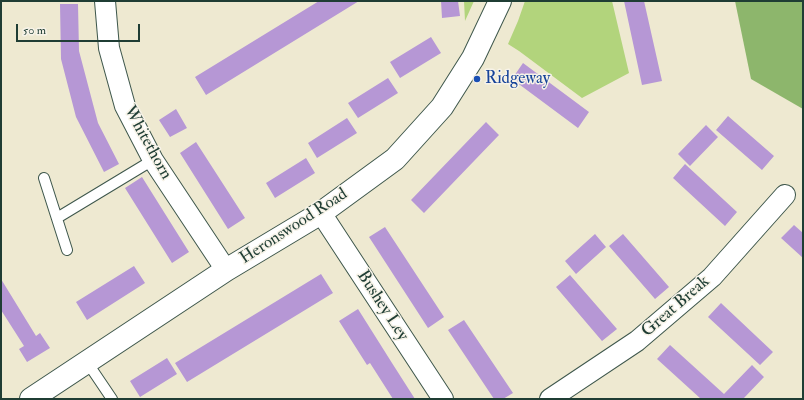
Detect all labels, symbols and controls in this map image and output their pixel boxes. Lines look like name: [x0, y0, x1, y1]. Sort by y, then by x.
scale bar: [18, 16, 142, 42]
text: 50 m: [23, 23, 46, 38]
place label: Ridgeway: [485, 69, 550, 89]
marker: Ridgeway: [472, 74, 482, 84]
street label: Whitethorn: [118, 103, 176, 183]
street label: Heronswood Road: [236, 185, 352, 269]
street label: Bushey Ley: [352, 267, 412, 345]
street label: Great Break: [638, 272, 714, 342]

